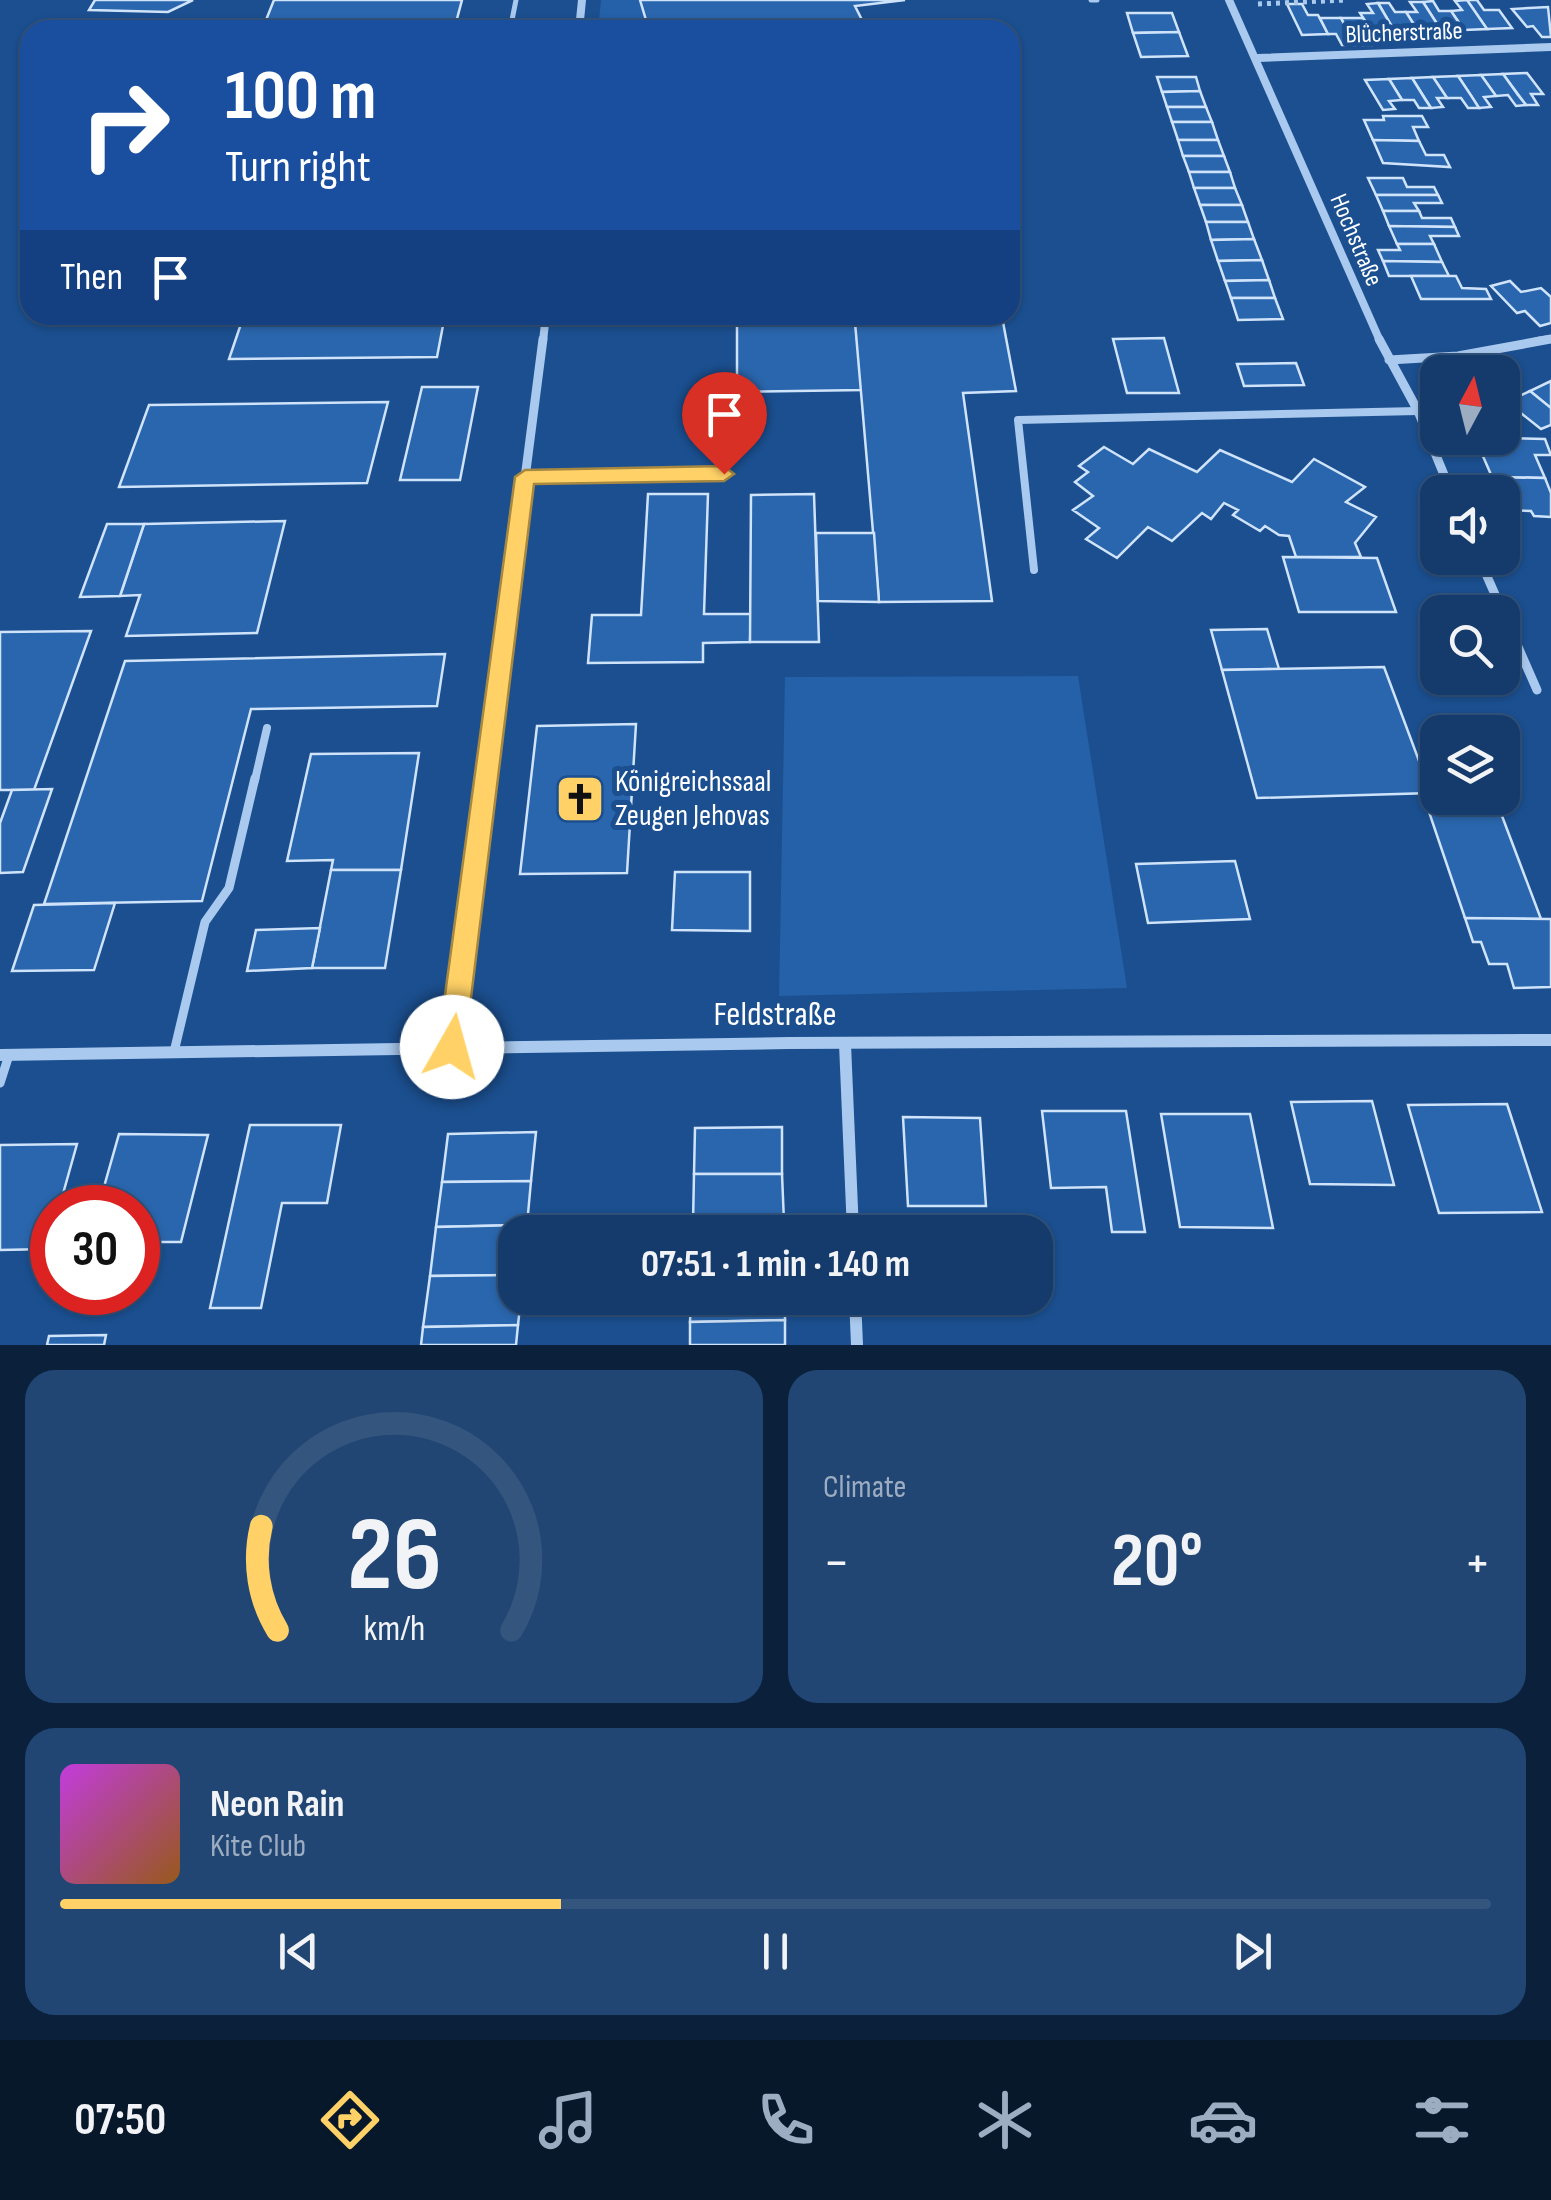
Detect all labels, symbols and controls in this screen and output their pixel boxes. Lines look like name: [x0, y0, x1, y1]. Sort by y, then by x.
street label: Blücherstraße: [1345, 15, 1463, 51]
text: 100 m: [225, 55, 376, 139]
icon: right: [60, 60, 190, 190]
text: Turn right: [225, 140, 371, 195]
street label: Hochstraße: [1323, 189, 1389, 291]
icon: arrive: [143, 250, 198, 305]
text: Then: [60, 255, 123, 300]
north arrow: [1420, 355, 1520, 455]
map controls: [1420, 355, 1520, 815]
pin: [682, 372, 767, 475]
icon: arrive: [697, 387, 752, 442]
button: sound: [1420, 475, 1520, 575]
button: search: [1420, 595, 1520, 695]
button: layers: [1420, 715, 1520, 815]
place label: Königreichssaal Zeugen Jehovas: [615, 764, 771, 834]
church icon: Königreichssaal Zeugen Jehovas: [554, 773, 606, 825]
street label: Feldstraße: [714, 993, 836, 1036]
position arrow: [400, 995, 504, 1099]
speed limit sign: 30: [30, 1185, 160, 1315]
text: 07:51 · 1 min · 140 m: [641, 1242, 910, 1287]
text: Climate: [823, 1468, 906, 1507]
text: 26: [347, 1494, 441, 1619]
text: 20°: [1111, 1517, 1203, 1608]
text: −: [823, 1530, 850, 1597]
text: +: [1464, 1530, 1491, 1597]
text: km/h: [363, 1608, 425, 1651]
text: Neon Rain: [210, 1782, 344, 1827]
text: Kite Club: [210, 1827, 306, 1866]
icon: previous: [271, 1924, 326, 1979]
icon: pause: [748, 1924, 803, 1979]
icon: next: [1225, 1924, 1280, 1979]
icon: directions: [315, 2085, 385, 2155]
icon: music: [533, 2085, 603, 2155]
icon: phone: [751, 2085, 821, 2155]
icon: climate: [970, 2085, 1040, 2155]
icon: car: [1188, 2085, 1258, 2155]
icon: filters: [1407, 2085, 1477, 2155]
text: 07:50: [74, 2093, 166, 2148]

